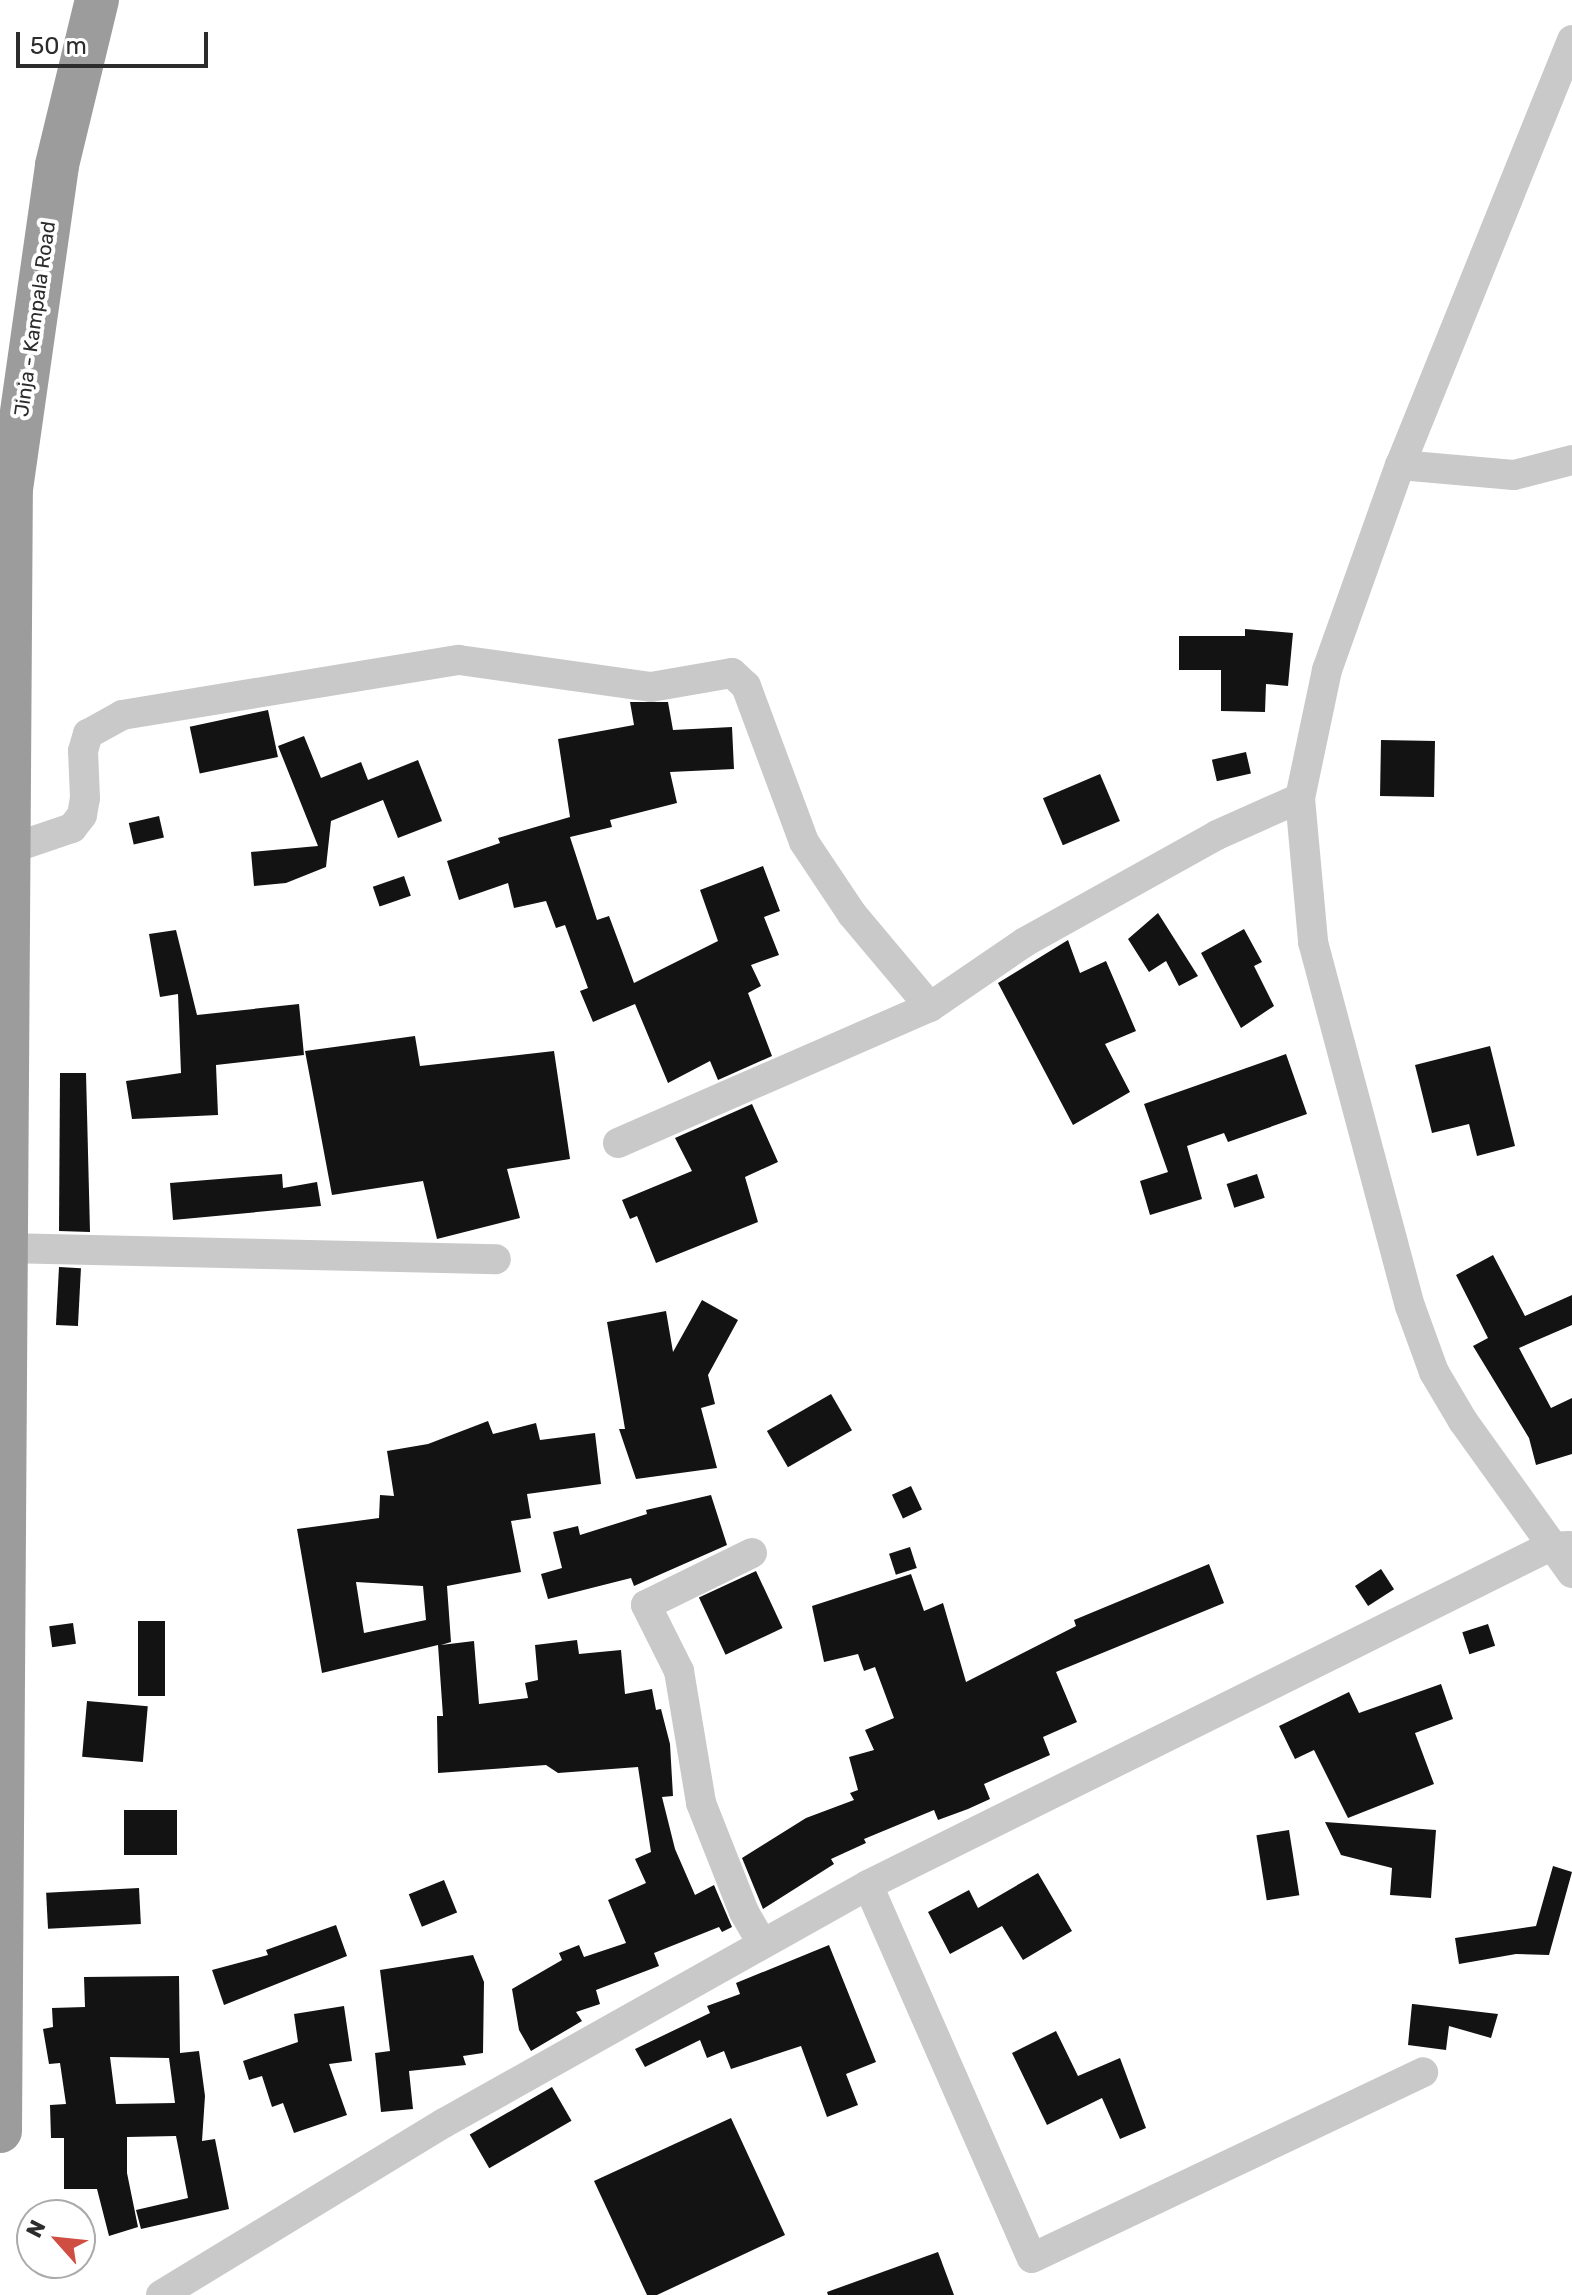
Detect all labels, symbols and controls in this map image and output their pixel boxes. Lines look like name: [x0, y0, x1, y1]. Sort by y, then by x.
scale bar: [20, 16, 212, 66]
text: 50 m: [30, 32, 87, 60]
street label: Jinja - Kampala Road: [9, 220, 61, 418]
north arrow: [16, 2199, 96, 2279]
text: N: [20, 2216, 52, 2242]

